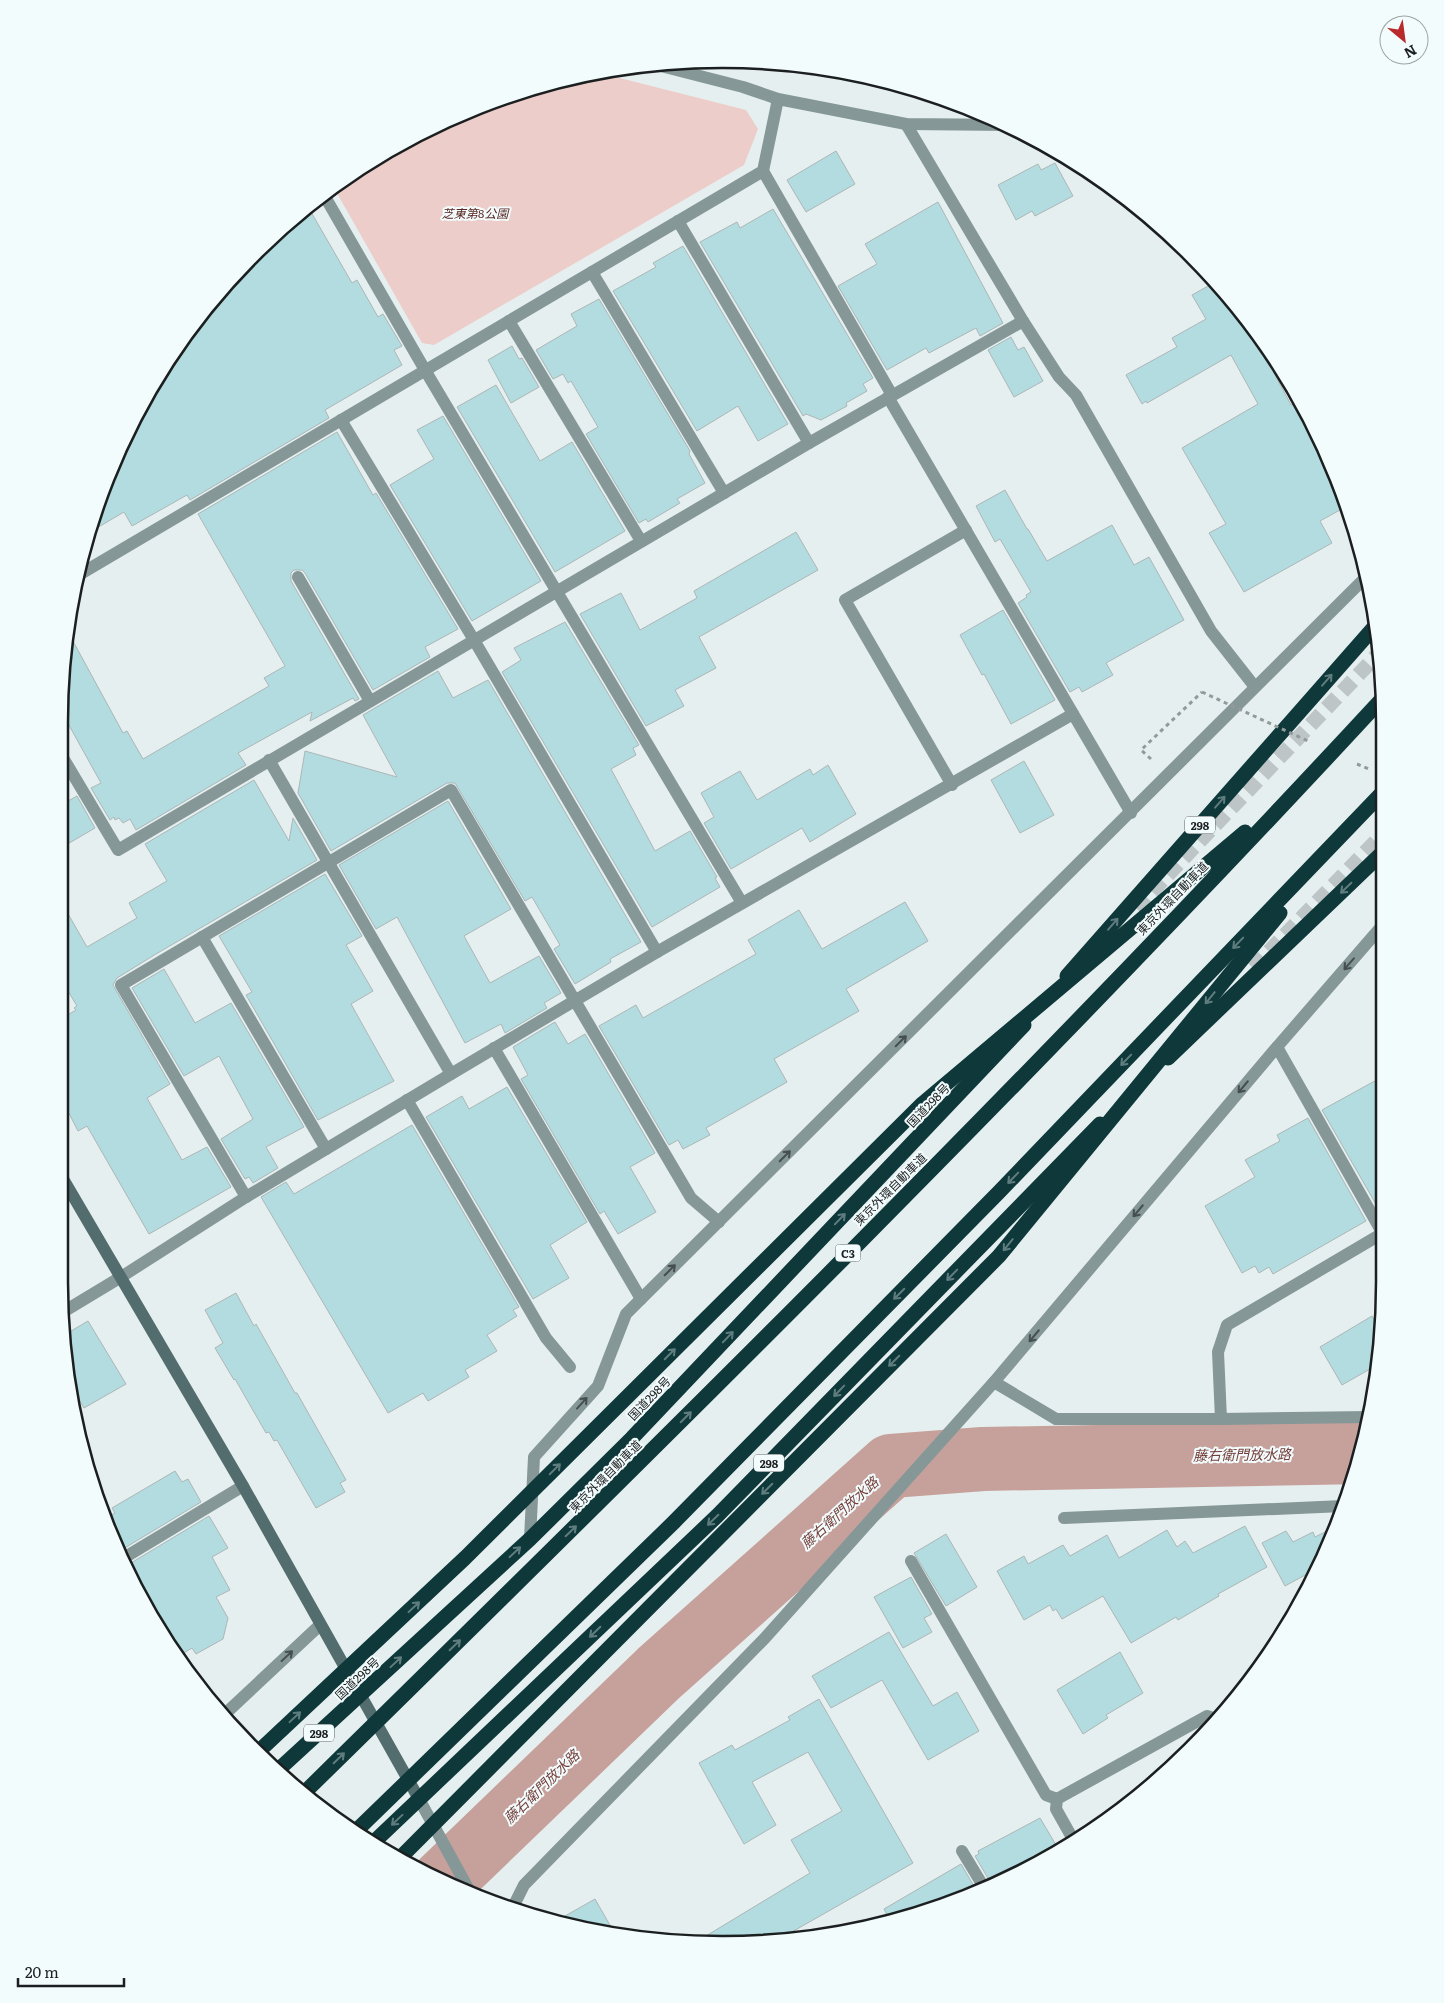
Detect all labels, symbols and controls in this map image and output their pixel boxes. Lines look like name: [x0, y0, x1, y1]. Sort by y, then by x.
north arrow: [1379, 15, 1429, 65]
text: N: [1401, 41, 1421, 64]
park label: 芝東第8公園: [442, 204, 510, 222]
one-way arrow: [1322, 674, 1333, 687]
one-way arrow: [1214, 796, 1226, 809]
road number: 298: [1185, 816, 1215, 834]
street label: 東京外環自動車道: [1132, 857, 1212, 939]
one-way arrow: [1339, 882, 1352, 894]
one-way arrow: [1107, 918, 1119, 931]
one-way arrow: [1232, 937, 1244, 949]
one-way arrow: [1344, 958, 1355, 971]
one-way arrow: [1205, 991, 1216, 1004]
one-way arrow: [895, 1035, 907, 1048]
one-way arrow: [1120, 1054, 1132, 1067]
street label: 国道298号: [902, 1079, 954, 1131]
one-way arrow: [1238, 1080, 1249, 1093]
street label: 東京外環自動車道: [850, 1149, 930, 1229]
one-way arrow: [779, 1150, 792, 1162]
one-way arrow: [1007, 1171, 1019, 1184]
one-way arrow: [1133, 1205, 1144, 1218]
one-way arrow: [834, 1213, 846, 1226]
one-way arrow: [1002, 1238, 1013, 1251]
road number: C3: [836, 1244, 860, 1262]
one-way arrow: [664, 1264, 676, 1277]
one-way arrow: [946, 1269, 958, 1281]
one-way arrow: [893, 1287, 905, 1300]
one-way arrow: [1028, 1329, 1039, 1342]
one-way arrow: [722, 1331, 734, 1343]
one-way arrow: [664, 1348, 677, 1360]
one-way arrow: [888, 1355, 900, 1368]
street label: 国道298号: [623, 1372, 675, 1424]
one-way arrow: [833, 1385, 845, 1398]
one-way arrow: [577, 1397, 588, 1410]
one-way arrow: [680, 1411, 692, 1423]
street label: 東京外環自動車道: [565, 1436, 645, 1516]
water label: 藤右衛門放水路: [1193, 1443, 1292, 1465]
road number: 298: [754, 1455, 784, 1472]
one-way arrow: [549, 1463, 561, 1475]
water label: 藤右衛門放水路: [796, 1471, 883, 1552]
one-way arrow: [761, 1483, 773, 1495]
one-way arrow: [707, 1514, 719, 1526]
one-way arrow: [565, 1525, 577, 1537]
one-way arrow: [509, 1546, 522, 1558]
one-way arrow: [407, 1601, 420, 1613]
one-way arrow: [589, 1626, 602, 1638]
one-way arrow: [449, 1639, 461, 1651]
one-way arrow: [281, 1650, 294, 1662]
street label: 国道298号: [331, 1653, 383, 1703]
one-way arrow: [389, 1657, 402, 1668]
one-way arrow: [289, 1711, 301, 1723]
road number: 298: [304, 1725, 334, 1742]
water label: 藤右衛門放水路: [499, 1744, 584, 1827]
one-way arrow: [333, 1752, 345, 1765]
one-way arrow: [391, 1814, 404, 1826]
scale bar: [18, 1956, 124, 1988]
text: 20 m: [25, 1960, 59, 1983]

